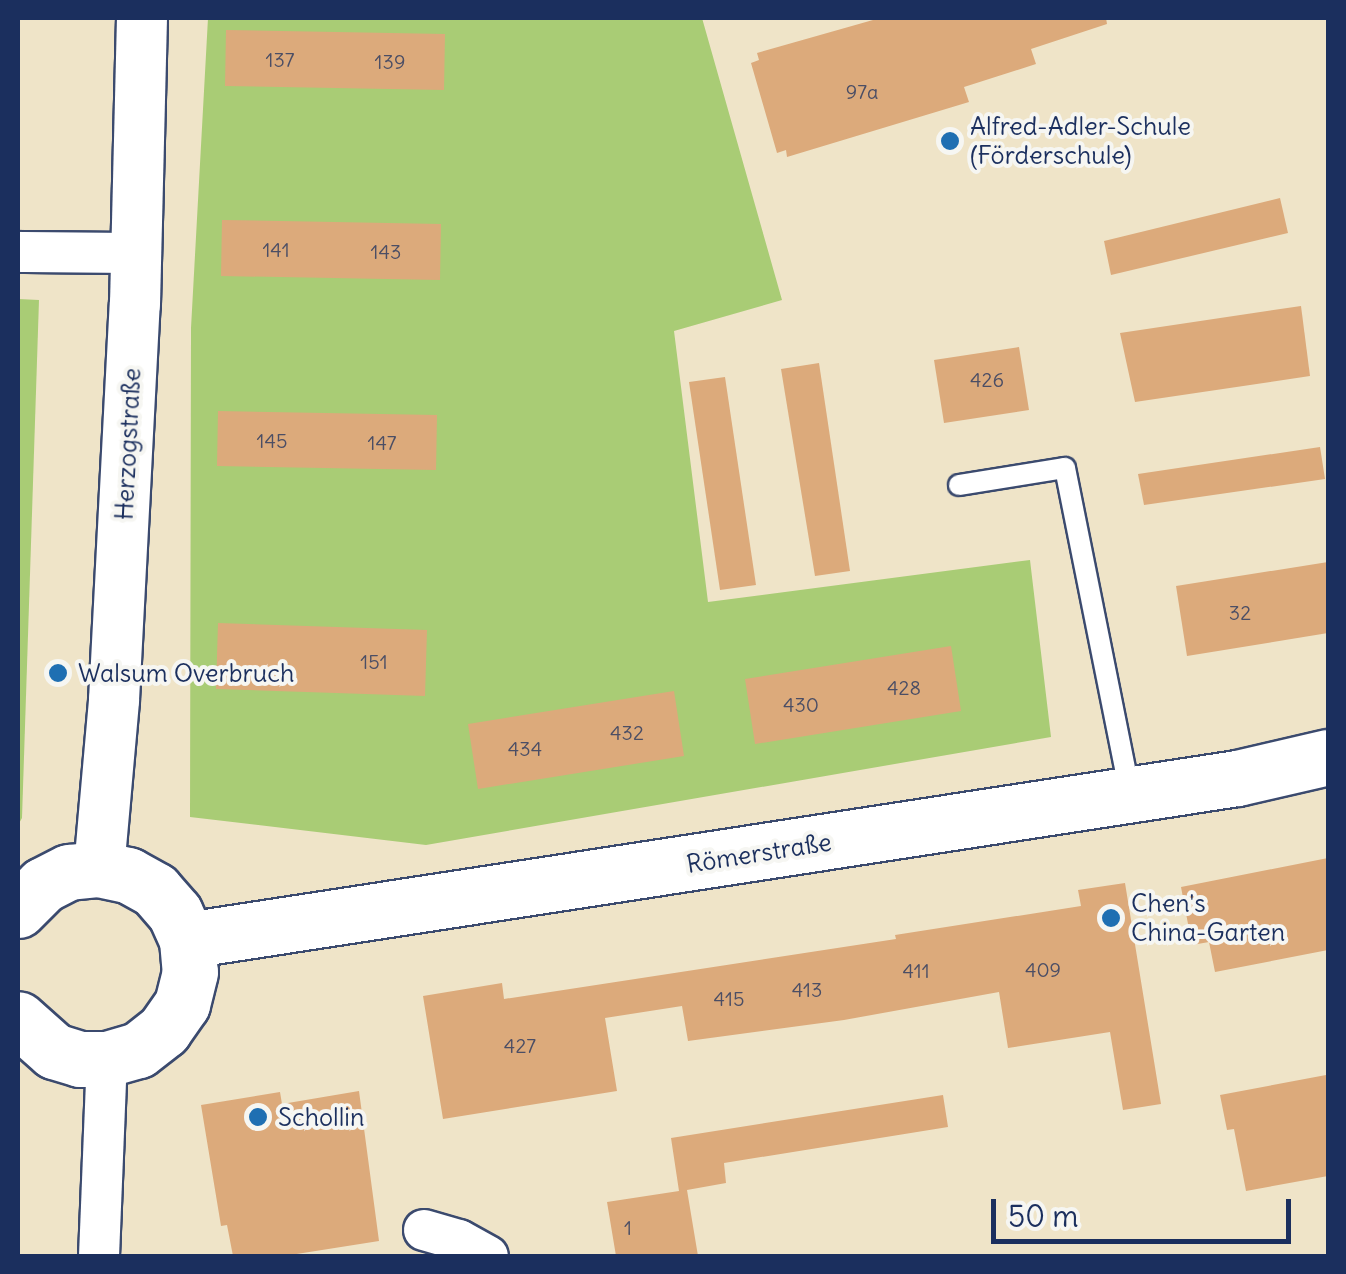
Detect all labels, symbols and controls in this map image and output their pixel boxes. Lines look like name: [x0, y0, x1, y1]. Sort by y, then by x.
house number: 137: [265, 47, 295, 71]
house number: 139: [375, 49, 405, 73]
house number: 97a: [846, 79, 878, 103]
place label: Alfred-Adler-Schule (Förderschule): [970, 112, 1191, 171]
marker: Alfred-Adler-Schule (Förderschule): [939, 130, 961, 152]
house number: 141: [262, 237, 290, 261]
house number: 143: [371, 239, 401, 263]
street label: Herzogstraße: [109, 367, 147, 521]
house number: 426: [970, 367, 1004, 391]
house number: 145: [257, 428, 287, 452]
house number: 147: [367, 430, 397, 454]
house number: 32: [1229, 600, 1251, 624]
house number: 151: [360, 649, 388, 673]
place label: Walsum Overbruch: [78, 658, 294, 688]
marker: Walsum Overbruch: [47, 662, 69, 684]
house number: 428: [887, 675, 921, 699]
house number: 430: [783, 692, 819, 716]
house number: 432: [610, 720, 644, 744]
house number: 434: [508, 736, 542, 760]
street label: Römerstraße: [684, 827, 834, 879]
place label: Chen's China-Garten: [1131, 889, 1285, 948]
marker: Chen's China-Garten: [1100, 907, 1122, 929]
house number: 409: [1025, 957, 1061, 981]
house number: 411: [902, 958, 930, 982]
house number: 413: [792, 977, 822, 1001]
house number: 415: [714, 986, 744, 1010]
house number: 427: [504, 1033, 536, 1057]
place label: Schollin: [278, 1102, 364, 1132]
marker: Schollin: [247, 1106, 269, 1128]
scale bar: [996, 1179, 1296, 1241]
text: 50 m: [1008, 1197, 1078, 1235]
house number: 1: [624, 1215, 632, 1239]

